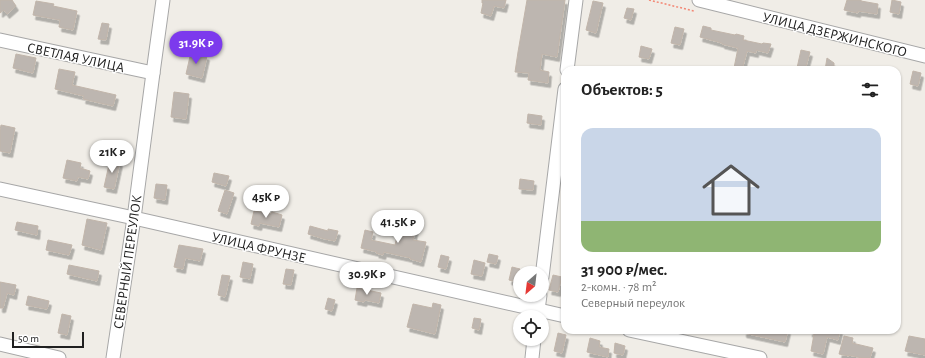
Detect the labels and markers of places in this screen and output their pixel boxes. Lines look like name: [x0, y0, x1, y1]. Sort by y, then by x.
pin: 31.9K ₽: [159, 31, 233, 65]
pin: 21K ₽: [84, 140, 140, 174]
pin: 45K ₽: [238, 185, 294, 219]
pin: 41.5K ₽: [361, 210, 435, 244]
pin: 30.9K ₽: [330, 262, 404, 296]

